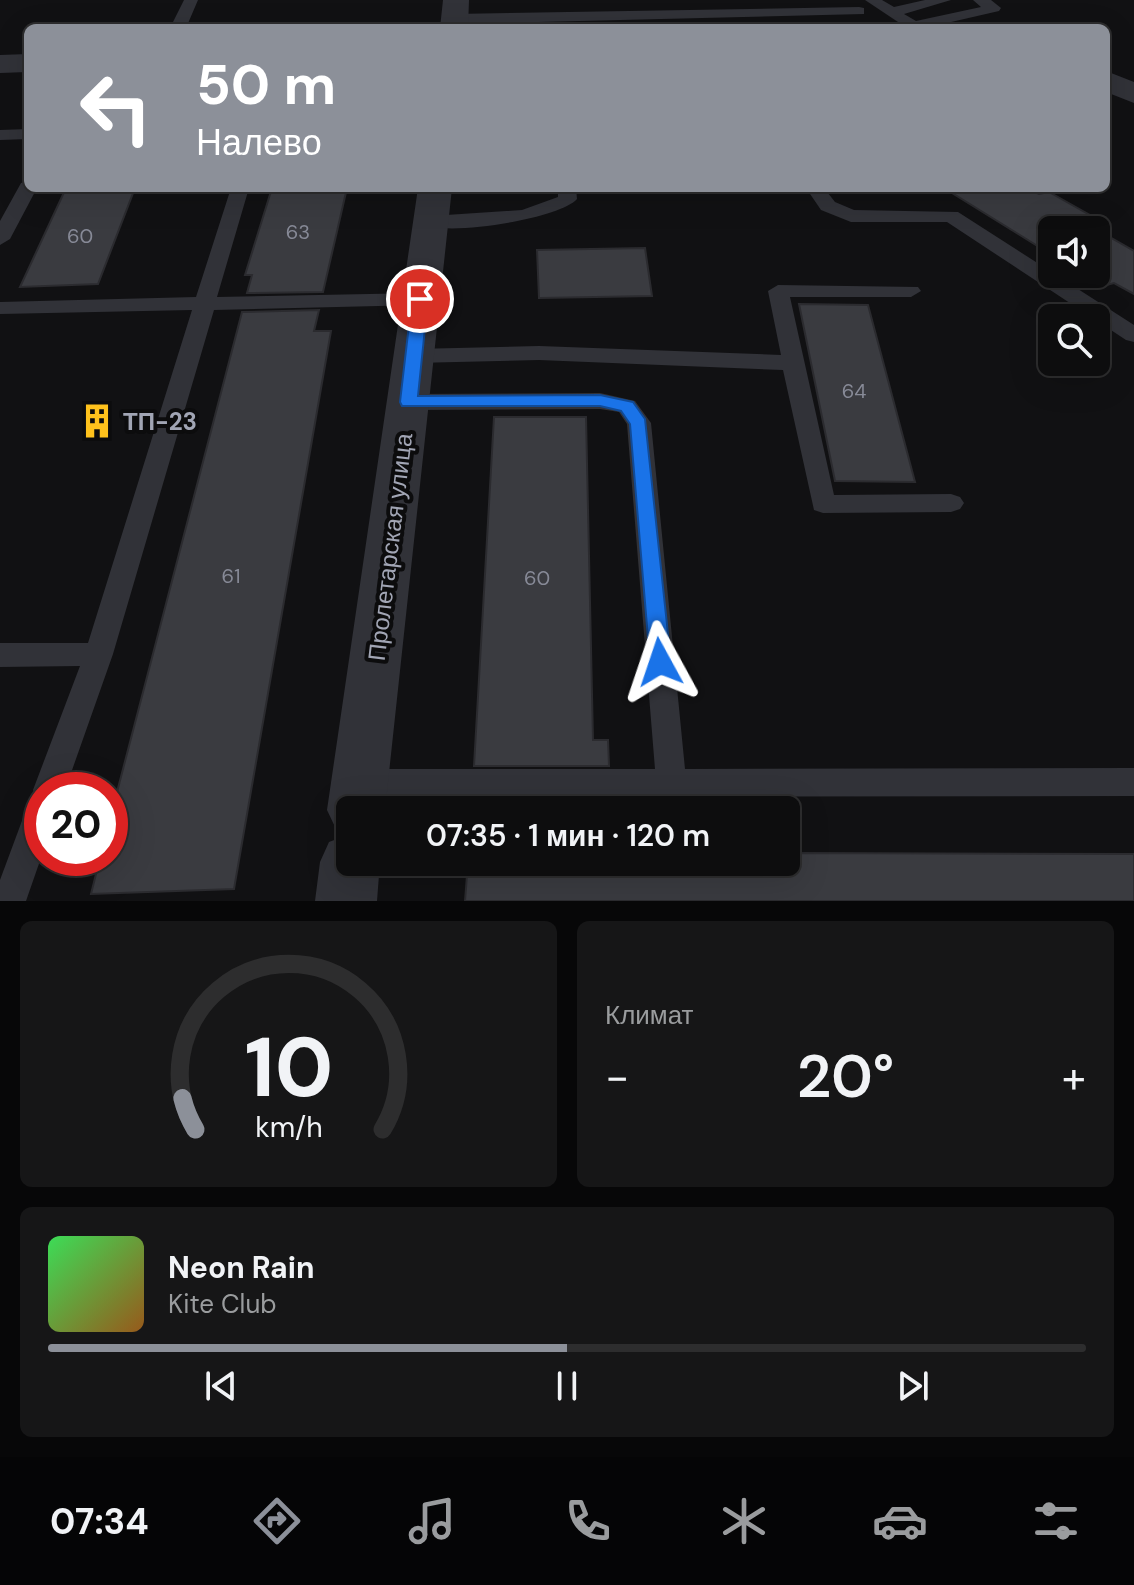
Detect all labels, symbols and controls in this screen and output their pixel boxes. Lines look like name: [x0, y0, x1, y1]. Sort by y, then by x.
text: 50 m: [196, 48, 336, 121]
icon: left: [64, 56, 168, 160]
text: Налево: [196, 119, 322, 166]
map controls: [1038, 216, 1110, 376]
button: sound: [1038, 216, 1110, 288]
house number: 63: [286, 219, 310, 245]
house number: 60: [67, 223, 93, 249]
pin: [386, 265, 454, 333]
icon: arrive: [398, 277, 442, 321]
button: search: [1038, 304, 1110, 376]
house number: 64: [842, 378, 866, 404]
building icon: ТП-23: [78, 402, 116, 440]
place label: ТП-23: [123, 406, 197, 437]
street label: Пролетарская улица: [361, 431, 419, 663]
house number: 61: [222, 563, 240, 589]
house number: 60: [524, 565, 550, 591]
position arrow: [618, 620, 702, 704]
speed limit sign: 20: [24, 772, 128, 876]
text: 07:35 · 1 мин · 120 m: [426, 816, 710, 855]
text: Климат: [605, 998, 694, 1032]
text: 10: [244, 1013, 333, 1122]
text: 20°: [797, 1037, 894, 1116]
text: −: [605, 1048, 629, 1106]
text: +: [1062, 1048, 1086, 1106]
text: km/h: [255, 1109, 322, 1146]
text: Neon Rain: [168, 1248, 314, 1287]
text: Kite Club: [168, 1287, 277, 1321]
icon: previous: [199, 1364, 243, 1408]
icon: pause: [545, 1364, 589, 1408]
icon: next: [891, 1364, 935, 1408]
icon: directions: [249, 1493, 305, 1549]
icon: music: [404, 1493, 460, 1549]
icon: phone: [560, 1493, 616, 1549]
icon: climate: [716, 1493, 772, 1549]
icon: car: [872, 1493, 928, 1549]
icon: filters: [1028, 1493, 1084, 1549]
text: 07:34: [50, 1498, 149, 1545]

